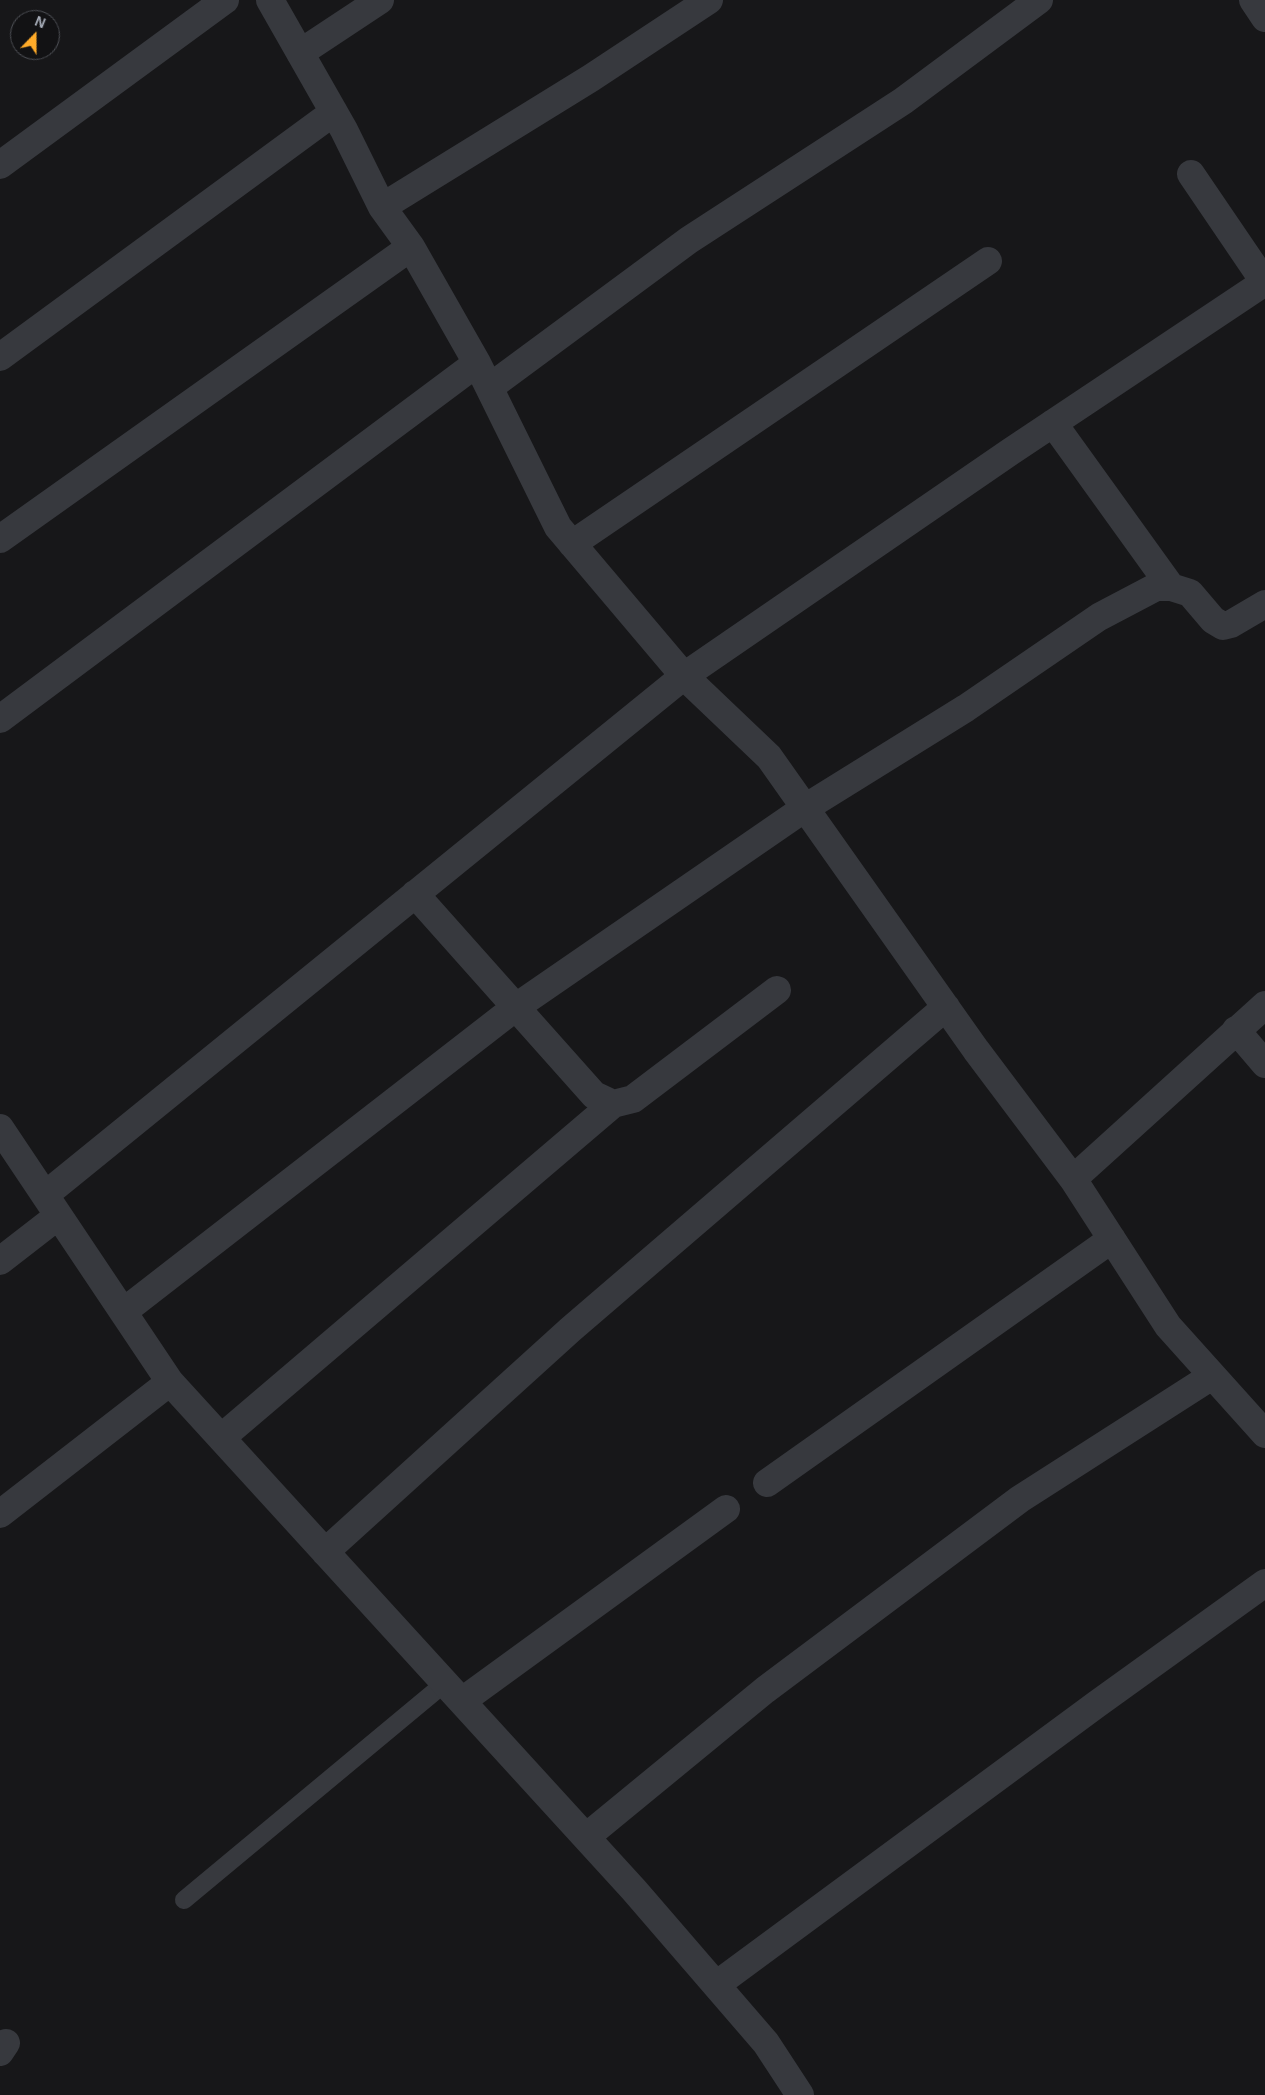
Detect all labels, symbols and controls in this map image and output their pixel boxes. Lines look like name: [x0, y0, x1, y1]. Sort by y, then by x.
north arrow: [10, 10, 60, 60]
text: N: [33, 13, 48, 31]

